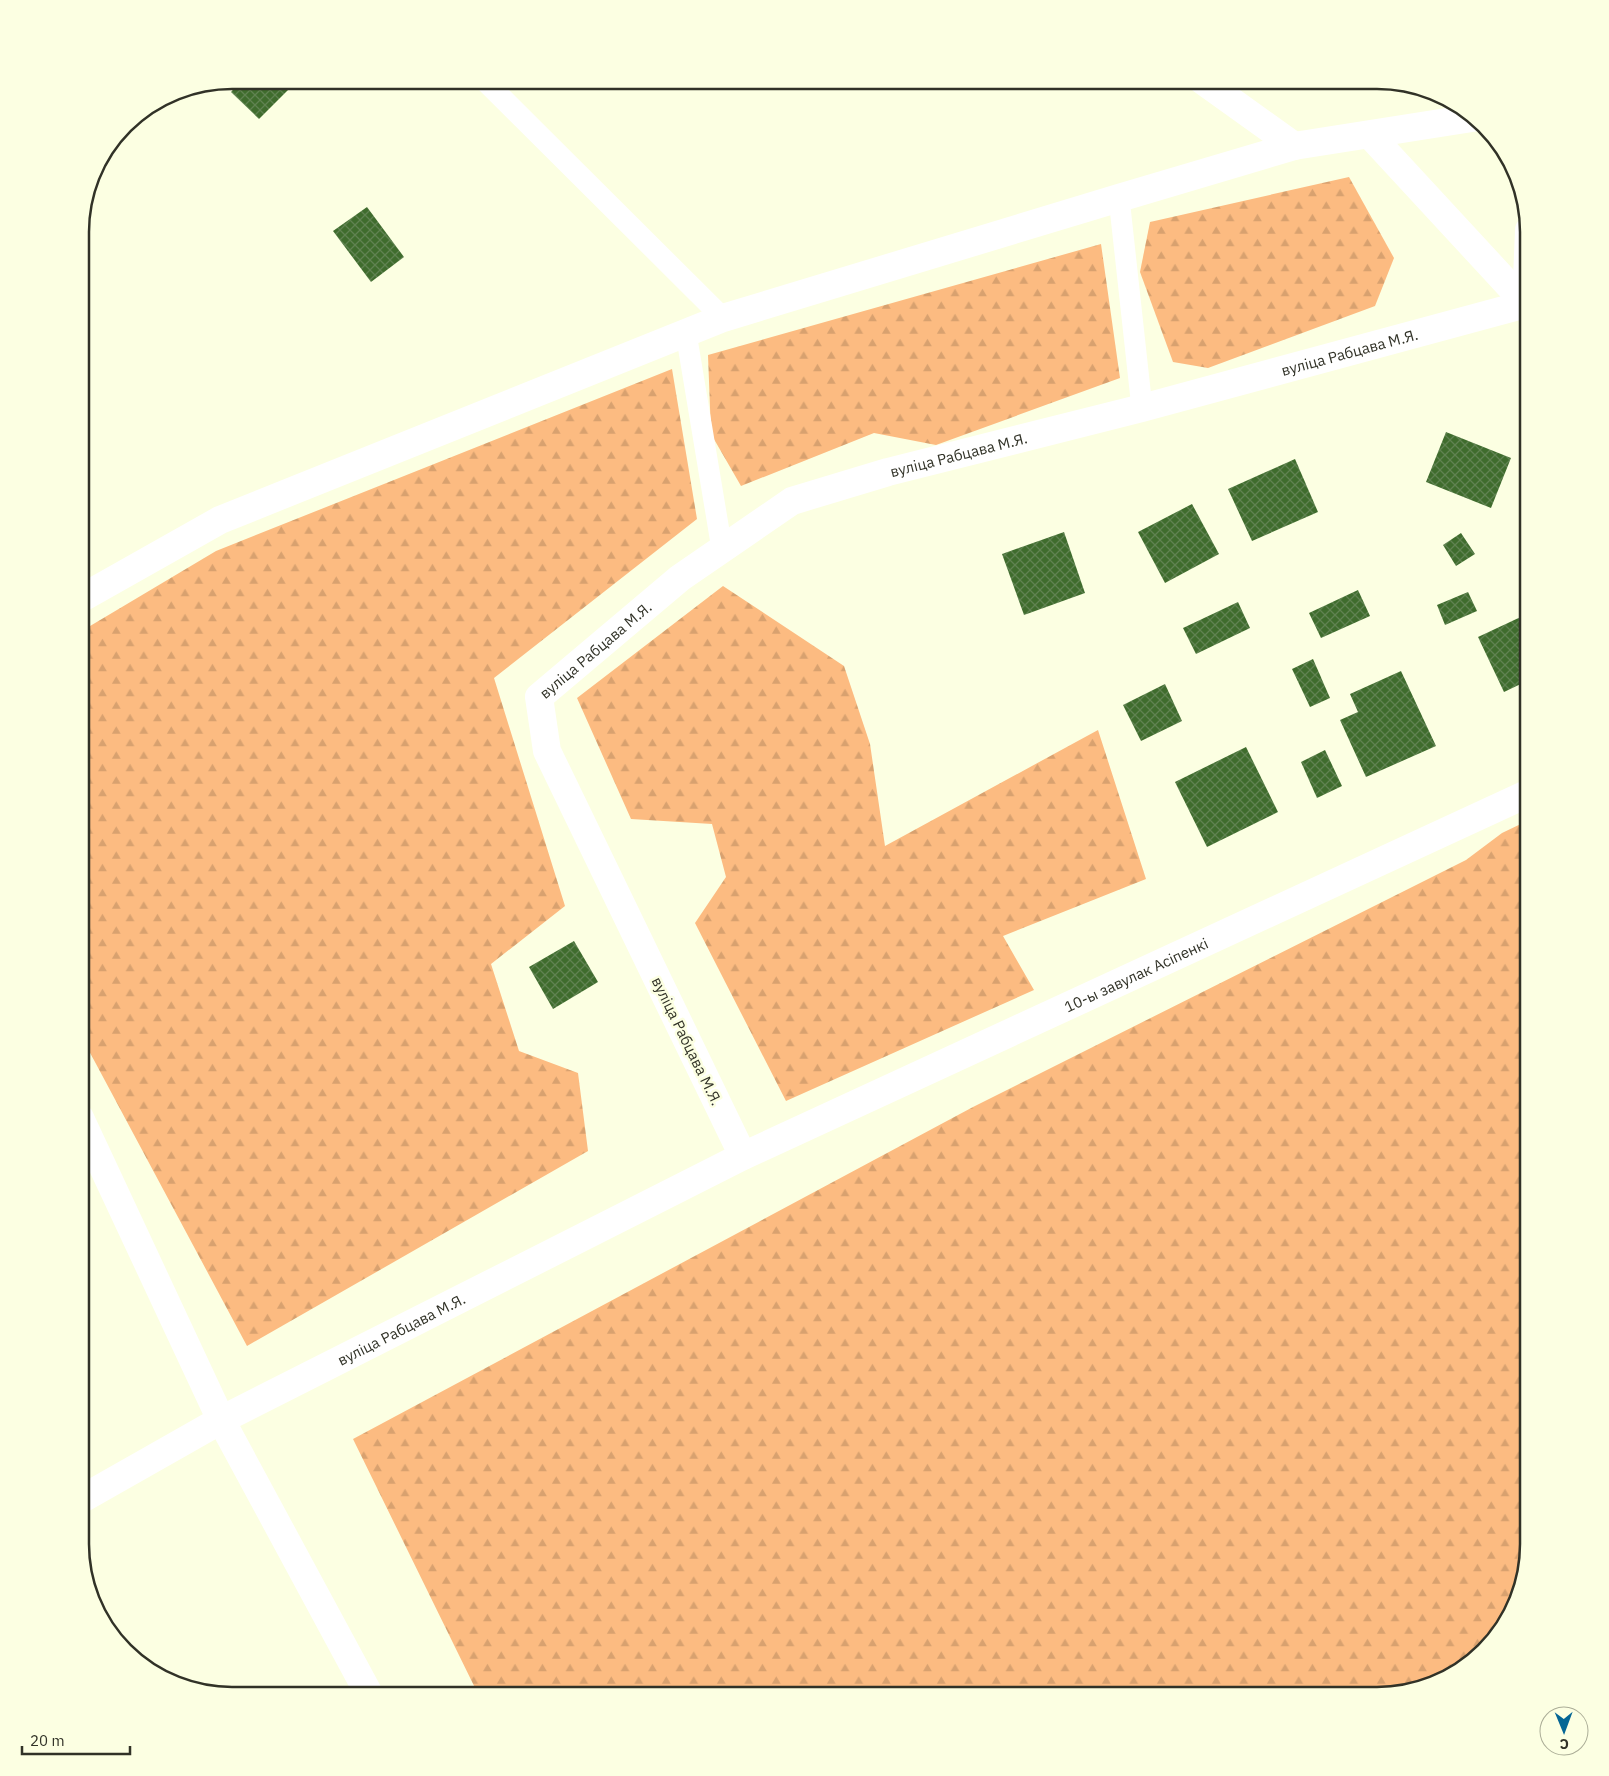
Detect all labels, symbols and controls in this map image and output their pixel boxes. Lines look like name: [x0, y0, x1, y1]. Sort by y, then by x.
street label: вуліца Рабцава М.Я.: [1279, 324, 1420, 379]
street label: вуліца Рабцава М.Я.: [888, 428, 1029, 481]
street label: вуліца Рабцава М.Я.: [535, 597, 655, 702]
street label: 10-ы завулак Асіпенкі: [1061, 933, 1211, 1016]
street label: вуліца Рабцава М.Я.: [648, 974, 726, 1108]
street label: вуліца Рабцава М.Я.: [334, 1289, 468, 1369]
north arrow: [1539, 1706, 1589, 1756]
scale bar: [22, 1724, 130, 1756]
text: 20 m: [30, 1731, 65, 1750]
text: С: [1560, 1735, 1569, 1753]

